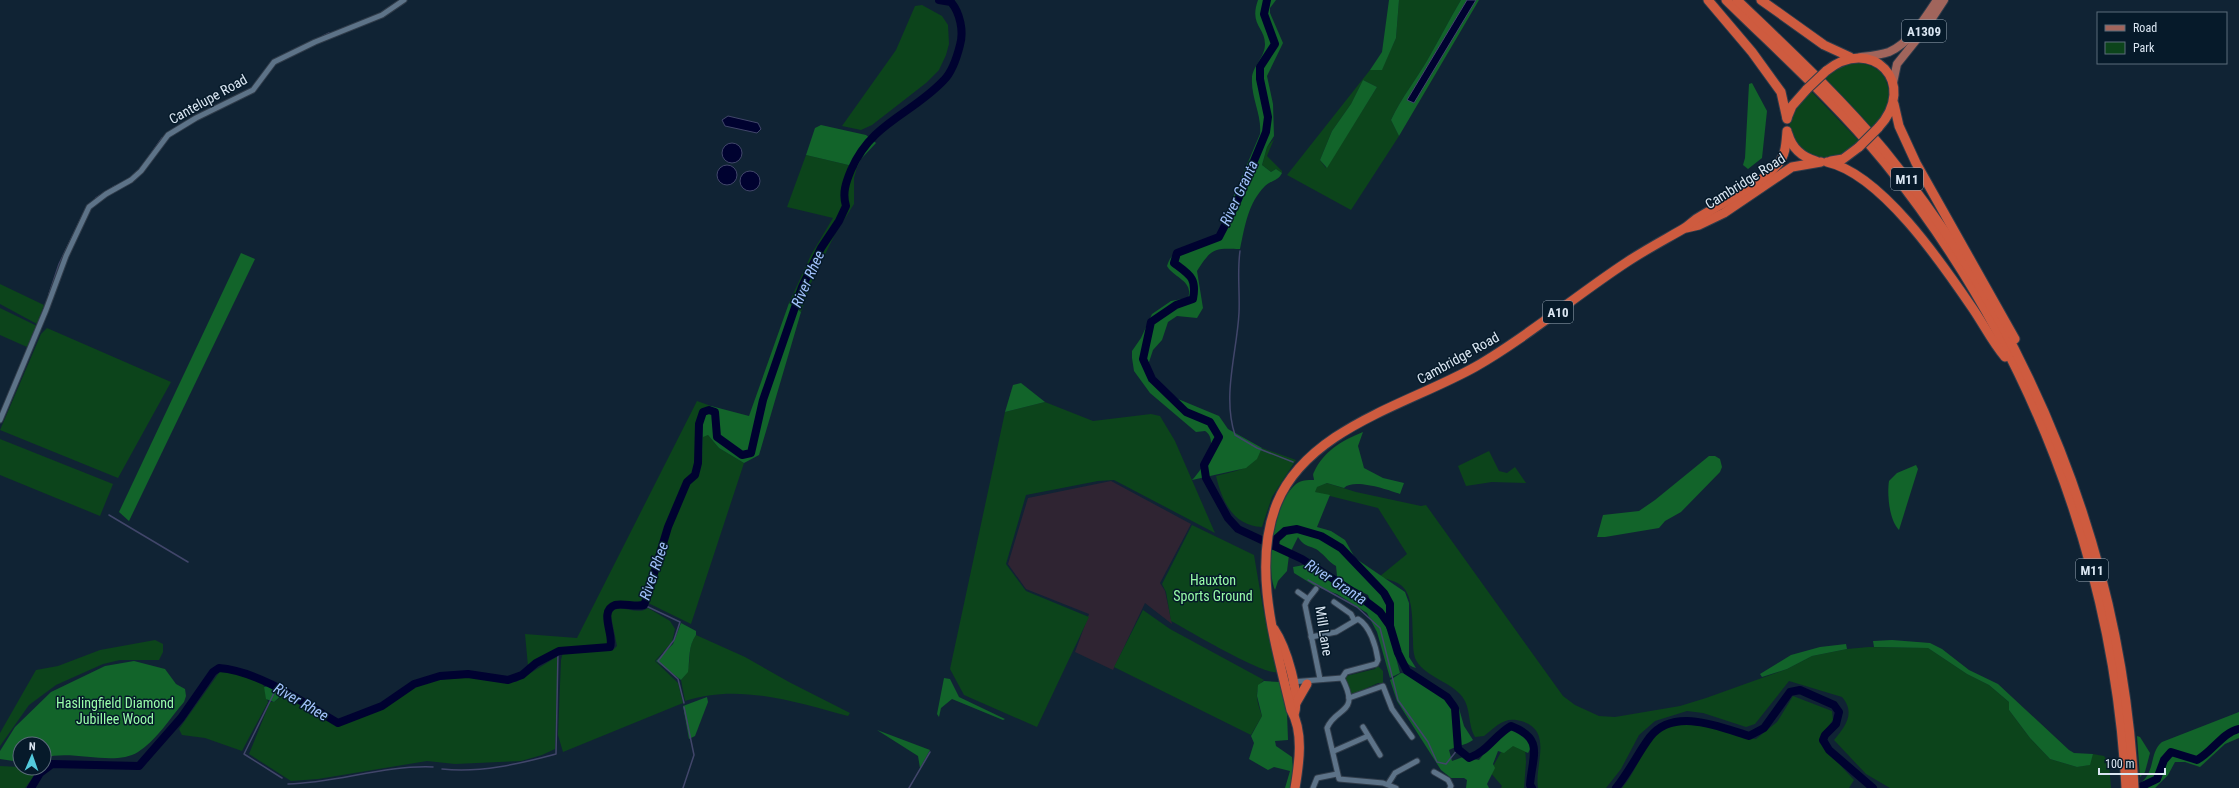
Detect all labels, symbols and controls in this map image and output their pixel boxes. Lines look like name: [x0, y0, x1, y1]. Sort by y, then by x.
legend: [2097, 12, 2227, 64]
road number: A1309: [1902, 20, 1946, 42]
text: Road: [2133, 21, 2157, 35]
text: Park: [2133, 41, 2155, 55]
street label: Cantelupe Road: [166, 71, 250, 127]
street label: Cambridge Road: [1702, 150, 1788, 212]
water label: River Granta: [1216, 158, 1262, 228]
road number: M11: [1891, 168, 1923, 190]
water label: River Rhee: [788, 248, 829, 310]
road number: A10: [1543, 301, 1573, 323]
street label: Cambridge Road: [1414, 329, 1502, 387]
water label: River Rhee: [636, 539, 672, 602]
water label: River Granta: [1302, 555, 1370, 609]
road number: M11: [2076, 559, 2108, 581]
park label: Hauxton Sports Ground: [1173, 572, 1253, 604]
street label: Mill Lane: [1312, 605, 1336, 657]
water label: River Rhee: [270, 679, 332, 725]
park label: Haslingfield Diamond Jubillee Wood: [56, 695, 174, 727]
north arrow: [12, 736, 52, 776]
text: N: [29, 740, 36, 753]
scale bar: [2099, 750, 2165, 776]
text: 100 m: [2105, 757, 2135, 771]

